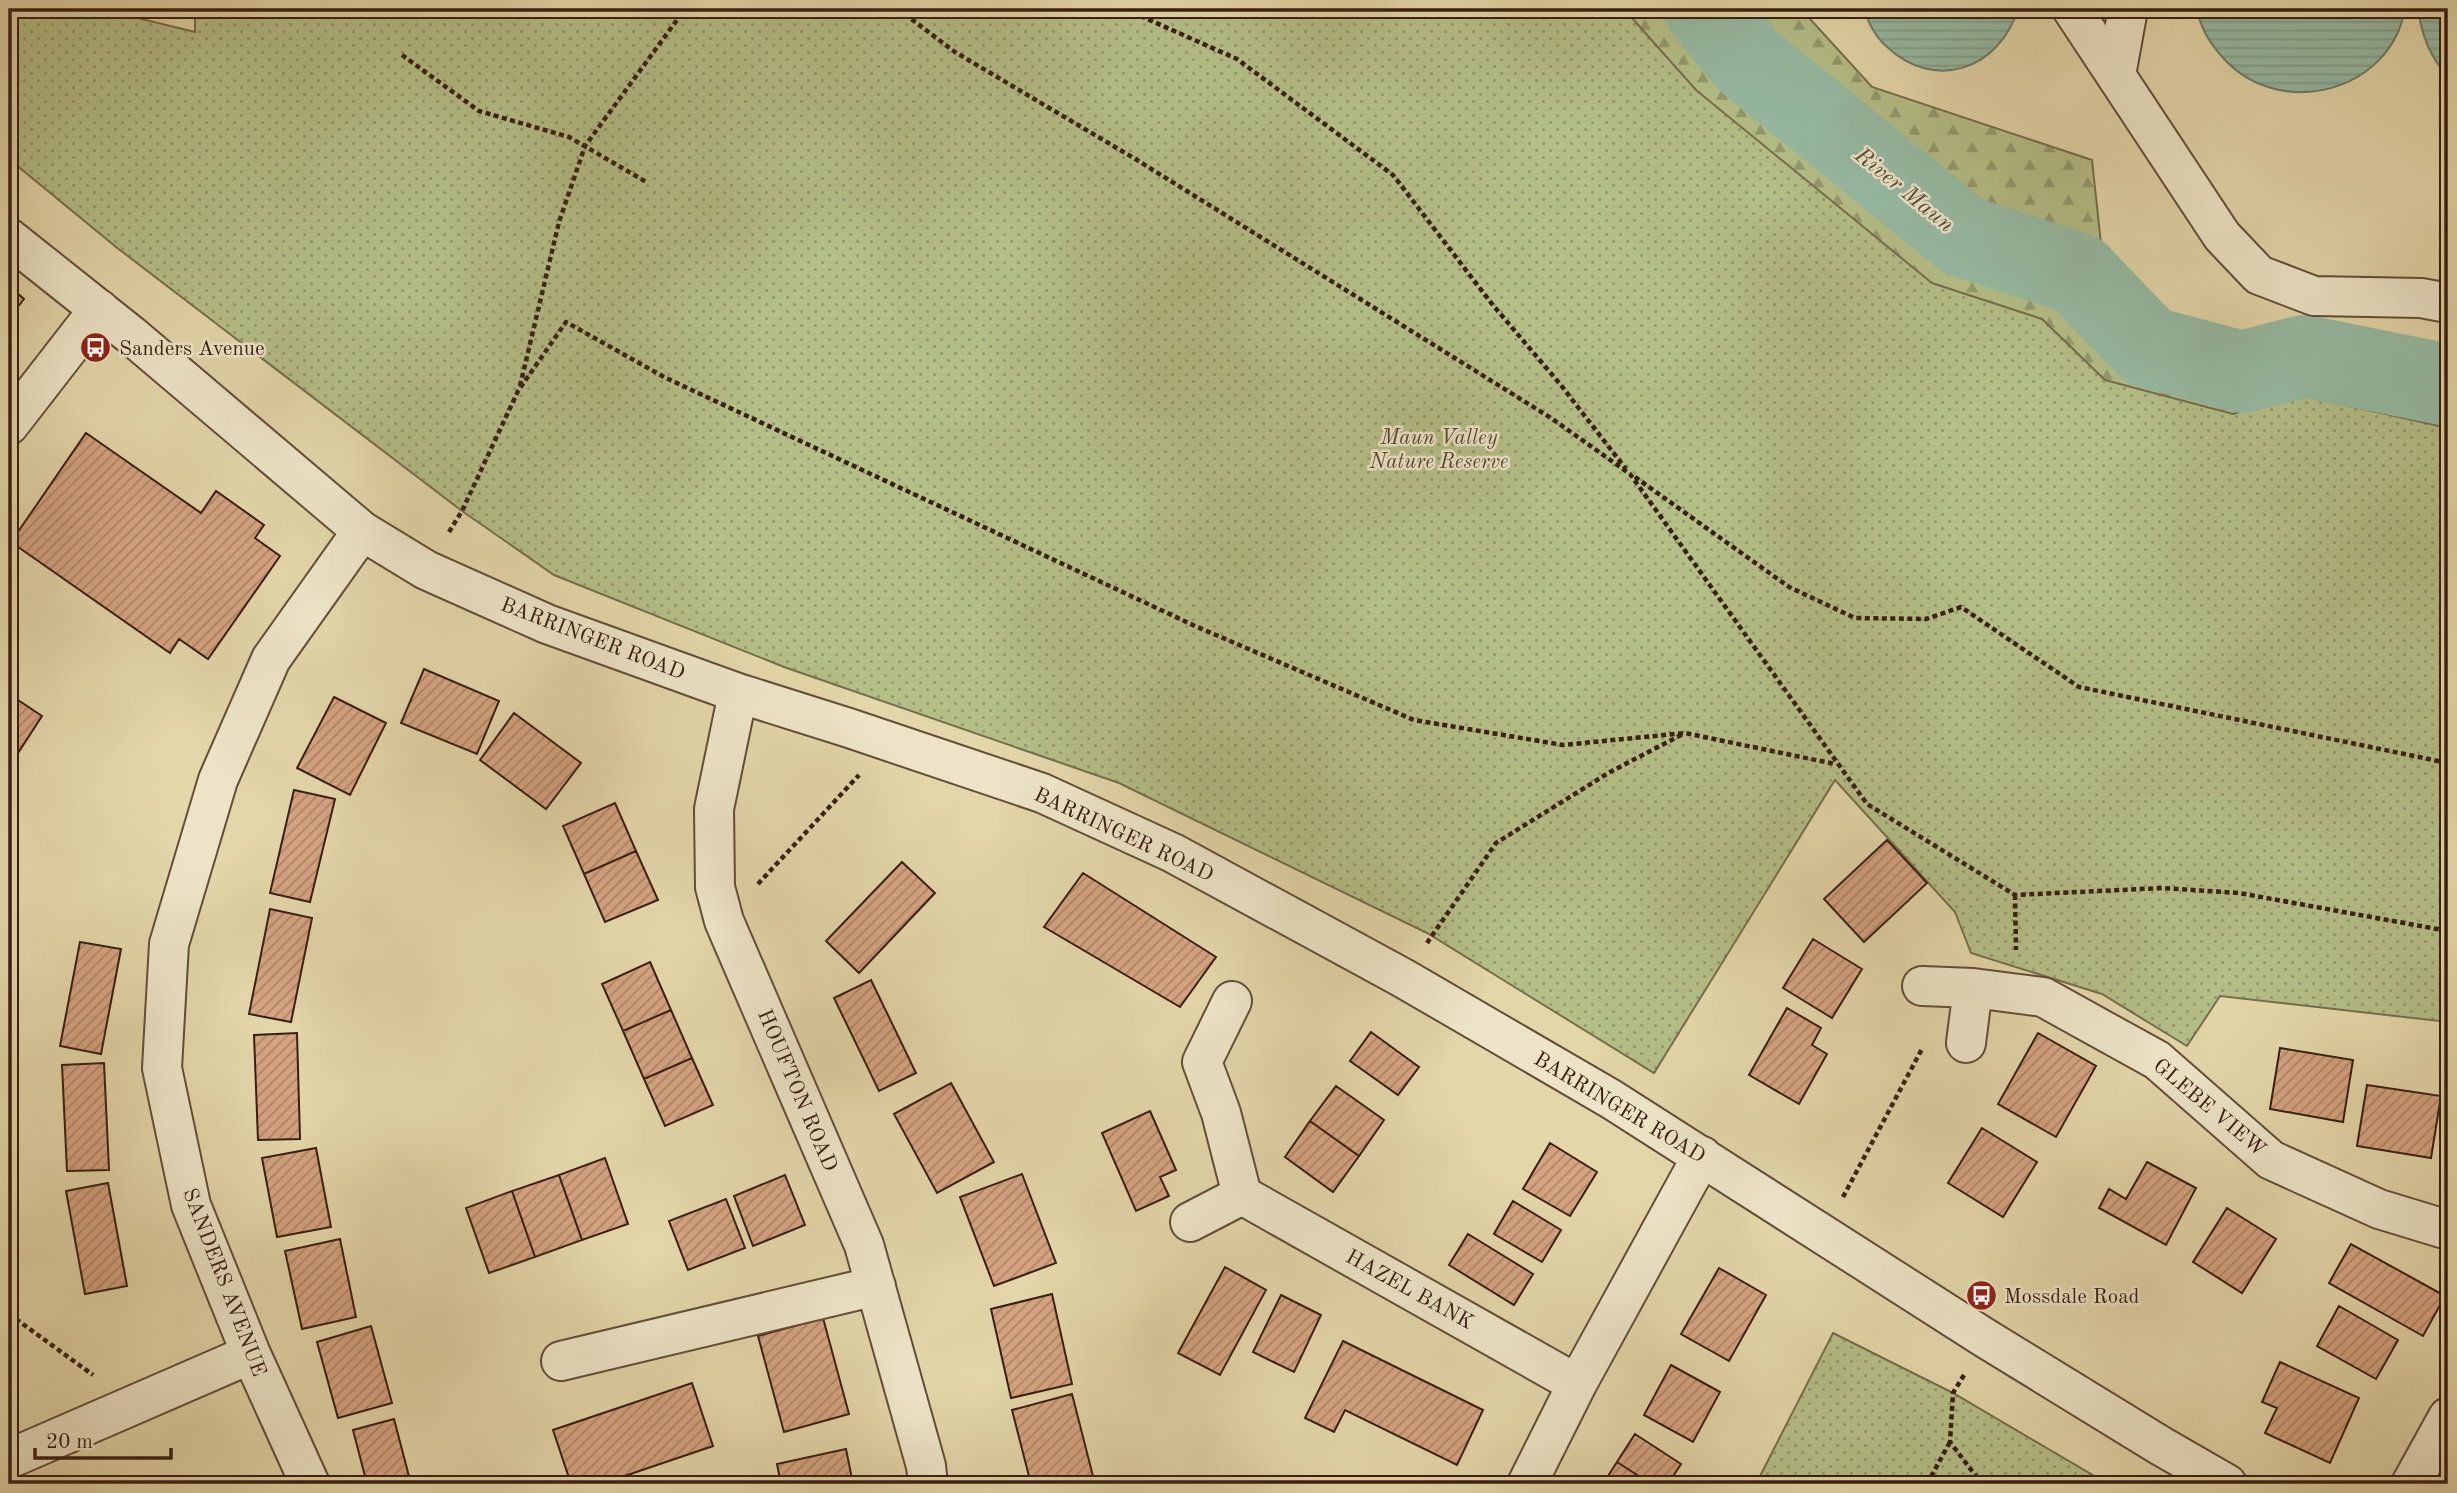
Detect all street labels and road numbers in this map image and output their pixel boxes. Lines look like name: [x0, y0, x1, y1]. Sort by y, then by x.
street label: BARRINGER ROAD: [497, 595, 688, 684]
street label: BARRINGER ROAD: [1030, 785, 1216, 886]
street label: HOUFTON ROAD: [753, 1006, 840, 1175]
street label: BARRINGER ROAD: [1530, 1049, 1708, 1168]
street label: GLEBE VIEW: [2149, 1055, 2269, 1161]
street label: SANDERS AVENUE: [178, 1185, 269, 1380]
street label: HAZEL BANK: [1342, 1247, 1477, 1334]

